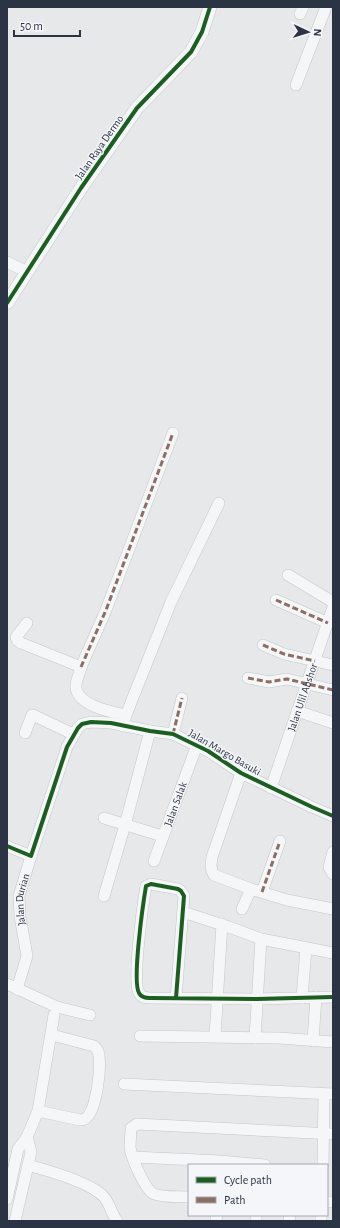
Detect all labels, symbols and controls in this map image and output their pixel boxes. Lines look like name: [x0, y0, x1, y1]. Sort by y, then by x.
scale bar: [14, 12, 80, 38]
north arrow: [288, 12, 328, 52]
text: 50 m: [20, 20, 43, 32]
text: N: [312, 28, 323, 37]
street label: Jalan Raya Dermo: [73, 113, 126, 181]
street label: Jalan Ulil Abshor: [286, 662, 319, 733]
street label: Jalan Margo Basuki: [187, 727, 263, 778]
street label: Jalan Salak: [162, 780, 189, 828]
street label: Jalan Durian: [14, 872, 31, 926]
legend: [188, 1164, 328, 1216]
text: Cycle path: [224, 1174, 272, 1187]
text: Path: [224, 1194, 246, 1206]

